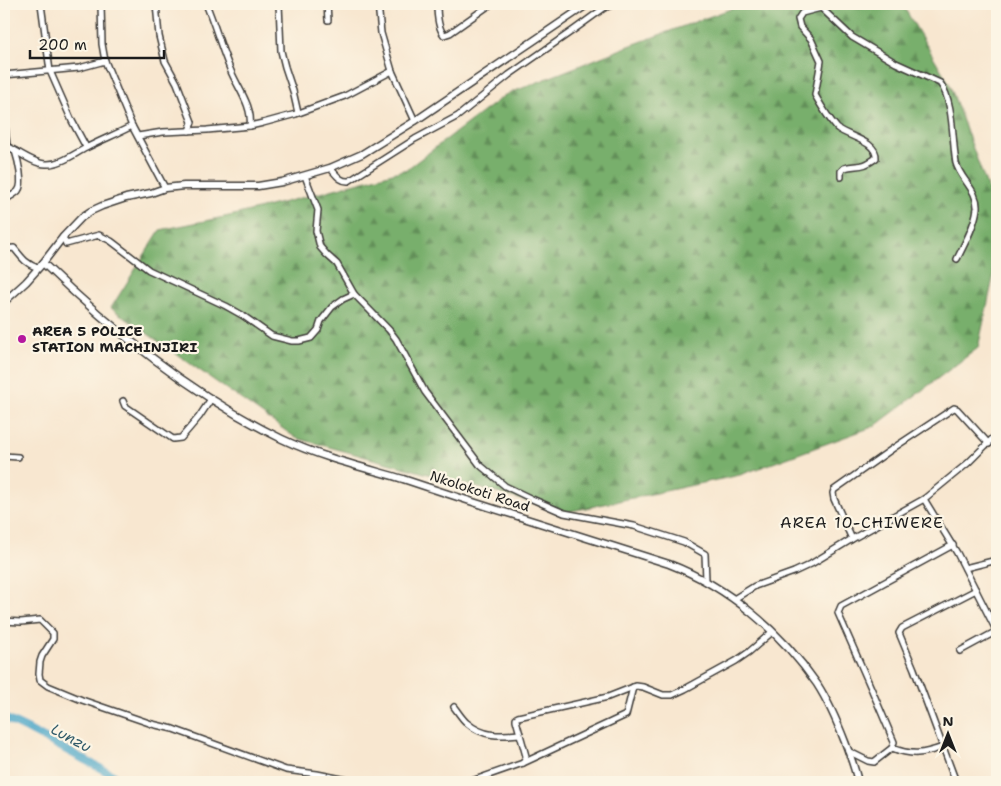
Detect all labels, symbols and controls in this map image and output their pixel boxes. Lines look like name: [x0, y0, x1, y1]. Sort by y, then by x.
scale bar: [30, 28, 164, 60]
text: 200 m: [38, 35, 87, 55]
place label: AREA 5 POLICE STATION MACHINJIRI: [32, 322, 197, 356]
marker: AREA 5 POLICE STATION MACHINJIRI: [16, 333, 28, 345]
street label: Nkolokoti Road: [428, 466, 532, 516]
district label: AREA 10-CHIWERE: [780, 512, 944, 533]
north arrow: [924, 708, 974, 758]
text: N: [942, 712, 954, 730]
water label: Lunzu: [47, 719, 95, 757]

